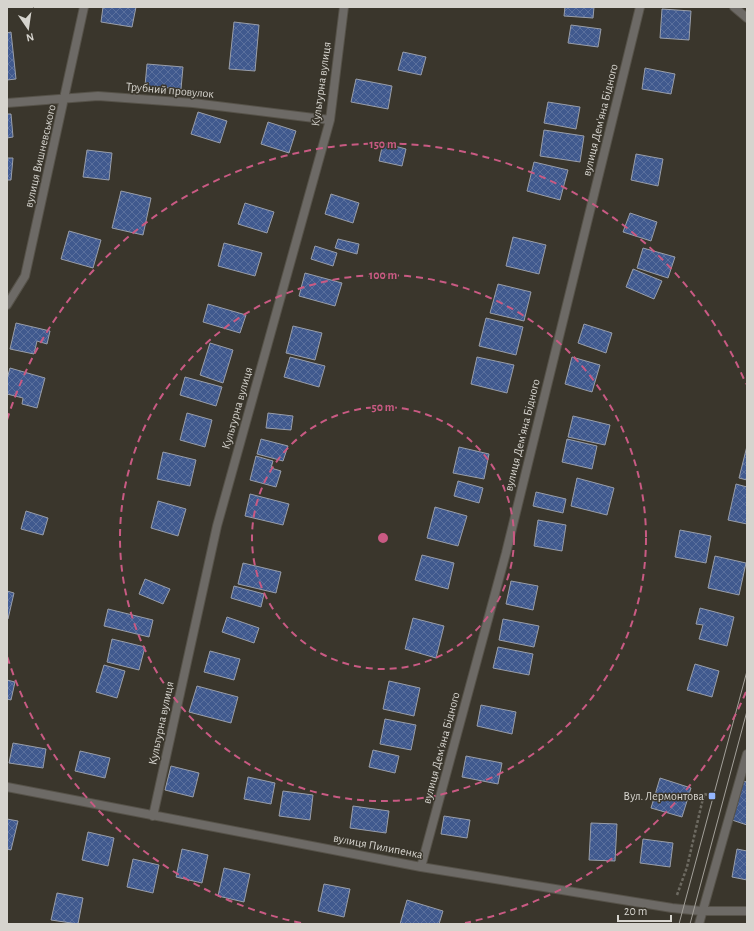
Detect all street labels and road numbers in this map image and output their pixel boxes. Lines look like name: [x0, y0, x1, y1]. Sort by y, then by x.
street label: Культурна вулиця: [309, 41, 334, 127]
street label: вулиця Дем'яна Бідного: [580, 63, 621, 178]
street label: Трубний провулок: [126, 80, 215, 101]
street label: вулиця Вишневського: [22, 103, 59, 209]
street label: Культурна вулиця: [219, 365, 255, 451]
street label: вулиця Дем'яна Бідного: [502, 378, 543, 493]
street label: Культурна вулиця: [146, 680, 177, 766]
street label: вулиця Дем'яна Бідного: [420, 691, 463, 805]
street label: вулиця Пилипенка: [332, 831, 424, 862]

